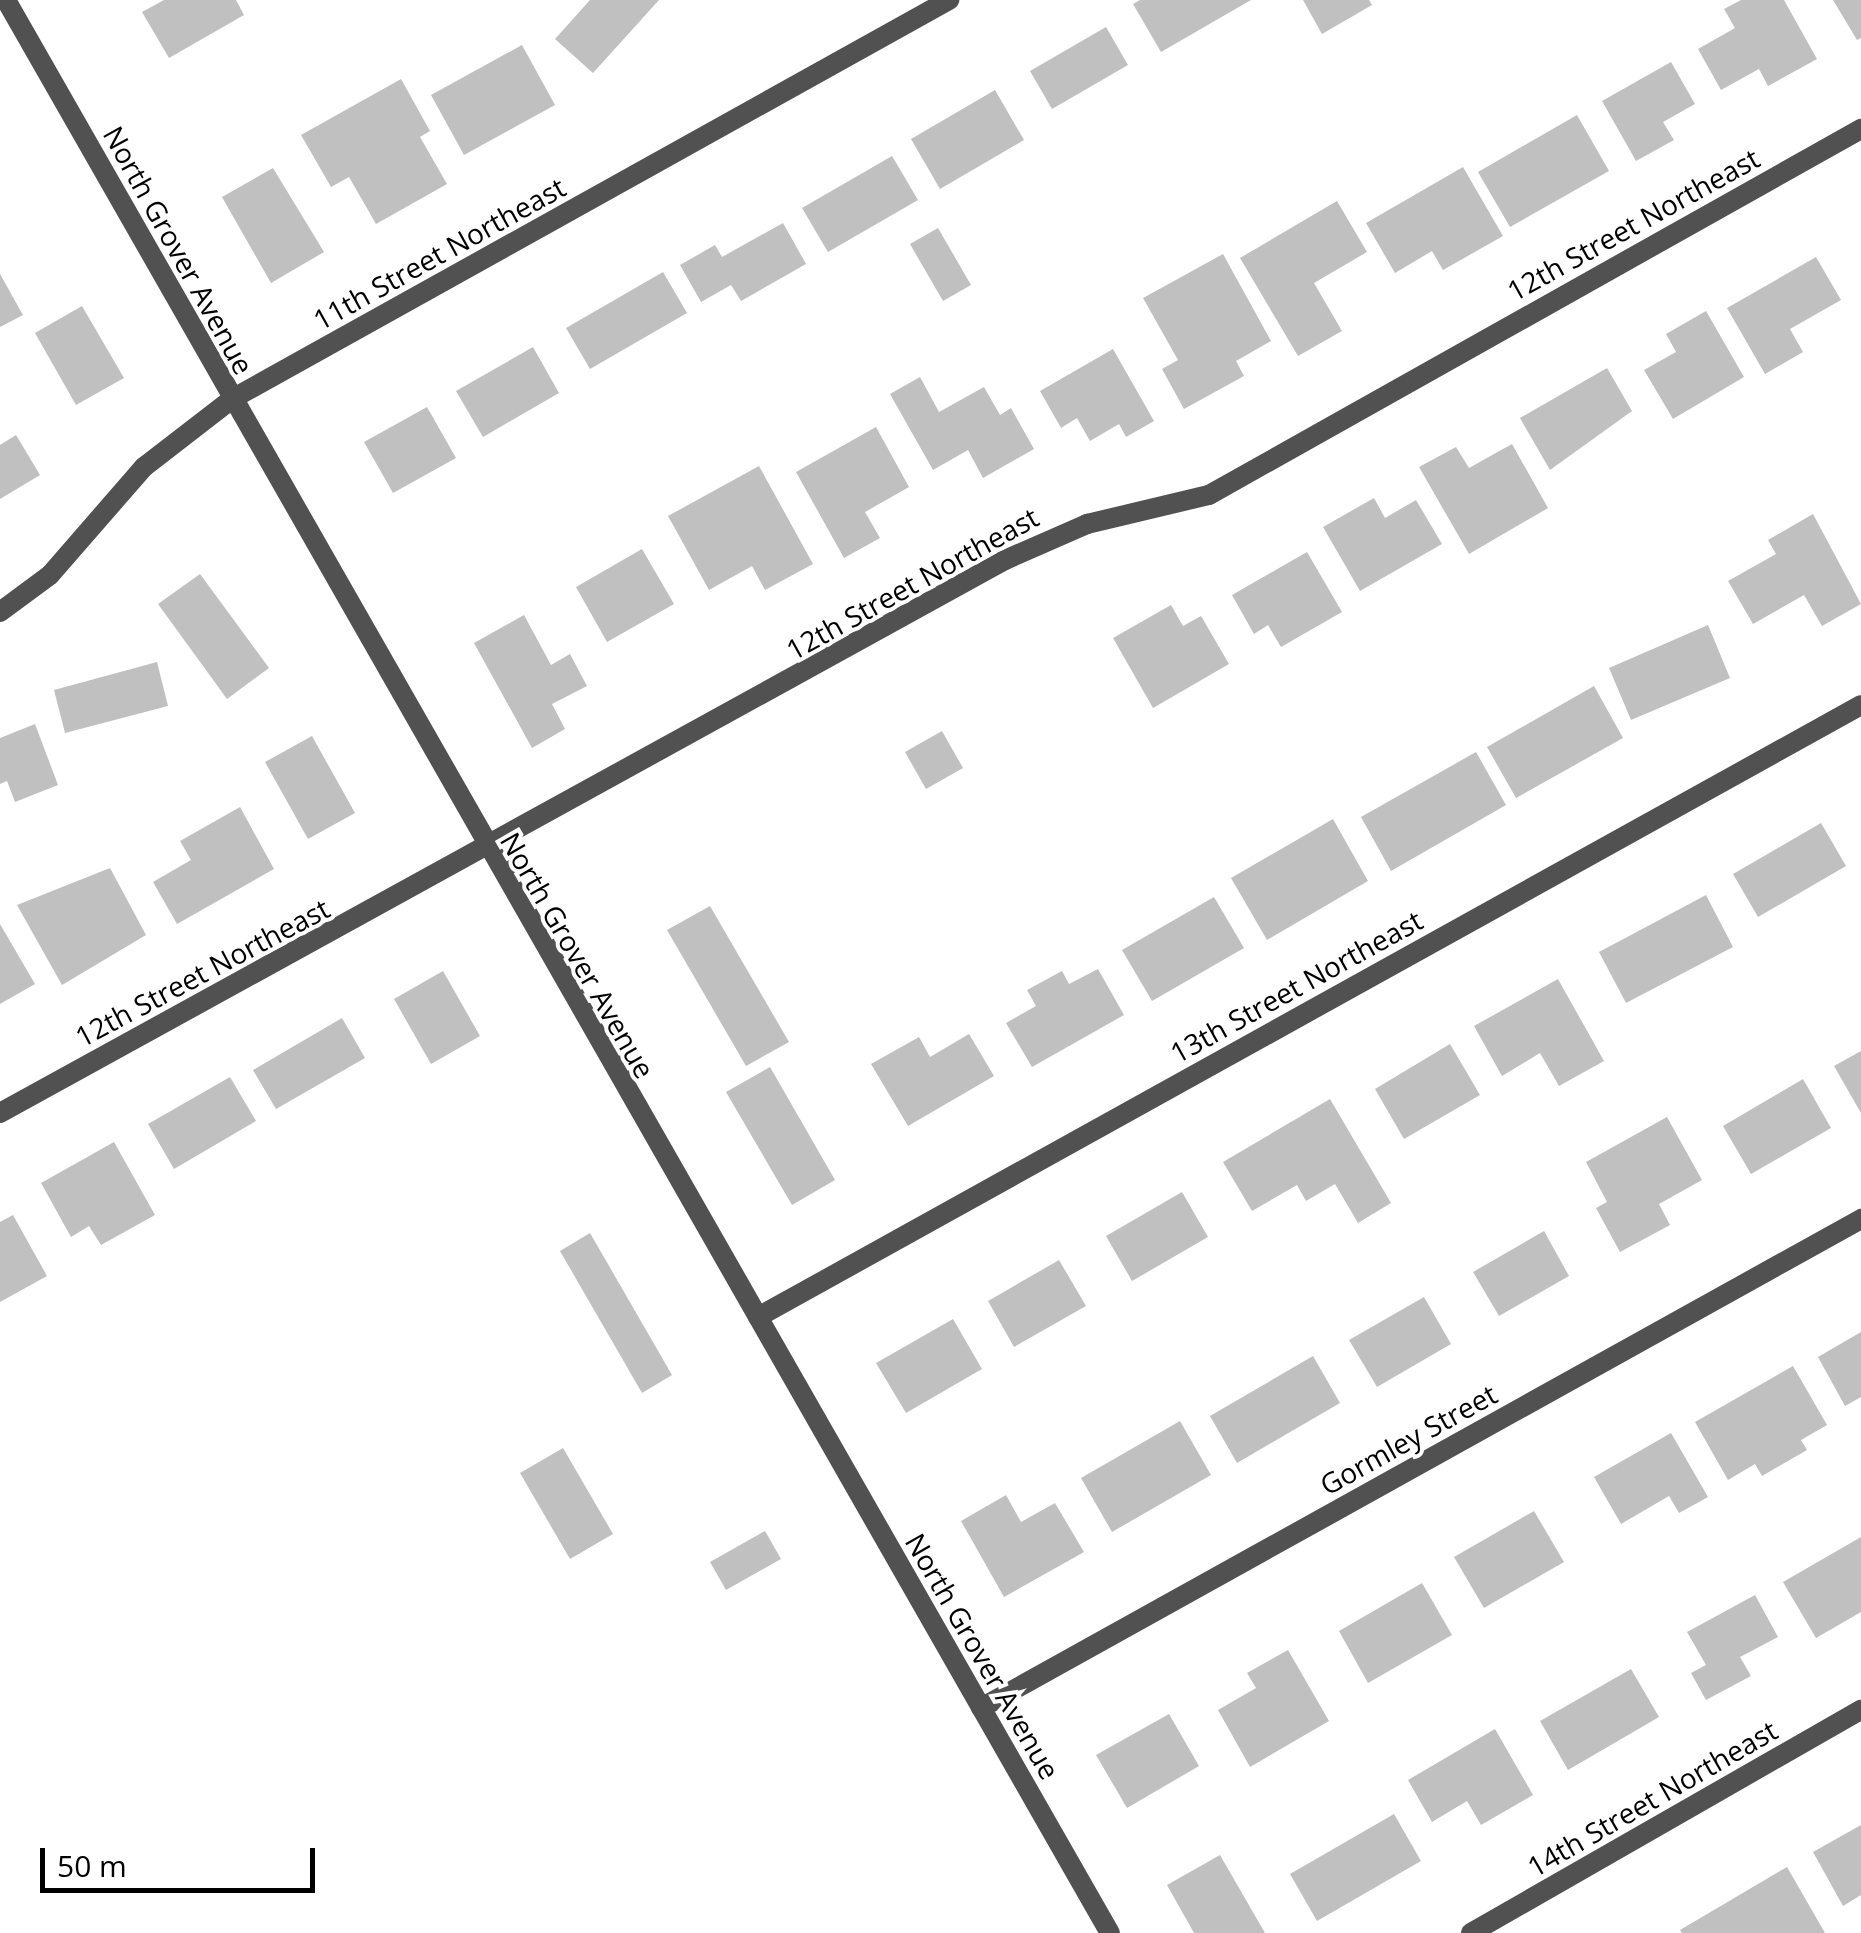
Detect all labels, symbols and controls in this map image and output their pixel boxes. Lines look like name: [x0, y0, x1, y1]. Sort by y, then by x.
street label: North Grover Avenue: [97, 120, 261, 380]
street label: 12th Street Northeast: [1501, 141, 1765, 307]
street label: 11th Street Northeast: [307, 170, 571, 336]
street label: 12th Street Northeast: [780, 500, 1044, 666]
street label: North Grover Avenue: [494, 826, 662, 1084]
street label: 12th Street Northeast: [69, 891, 335, 1053]
street label: 13th Street Northeast: [1164, 903, 1428, 1069]
street label: Gormley Street: [1314, 1377, 1502, 1501]
street label: North Grover Avenue: [899, 1527, 1067, 1785]
street label: 14th Street Northeast: [1521, 1713, 1783, 1883]
scale bar: [45, 1828, 320, 1890]
text: 50 m: [57, 1845, 127, 1886]

